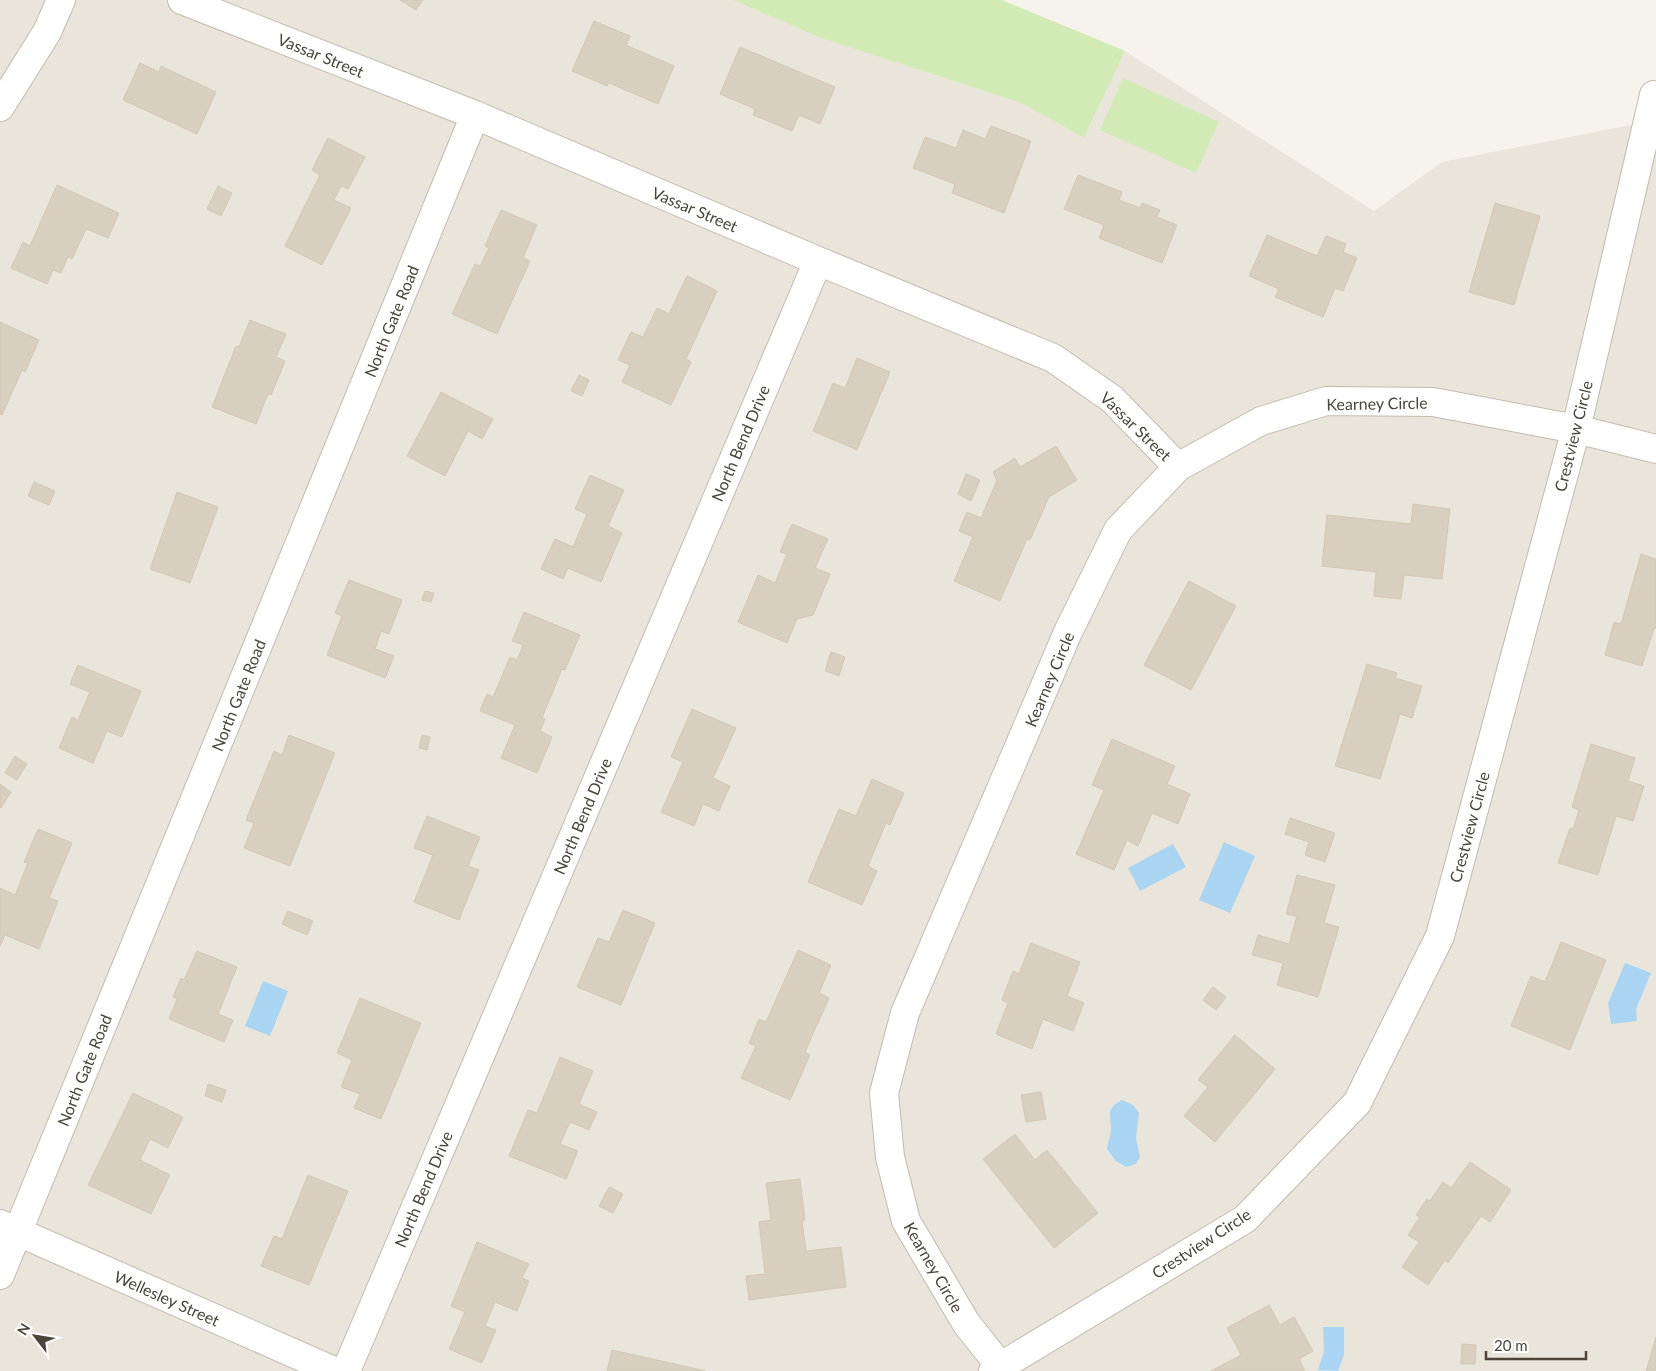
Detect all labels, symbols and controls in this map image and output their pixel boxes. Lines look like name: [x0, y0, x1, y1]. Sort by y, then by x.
street label: Vassar Street: [275, 29, 367, 81]
street label: Vassar Street: [649, 182, 741, 236]
street label: North Gate Road: [360, 262, 422, 380]
street label: Crestview Circle: [1550, 378, 1596, 494]
street label: North Bend Drive: [707, 382, 773, 504]
street label: Vassar Street: [1097, 388, 1176, 465]
street label: Kearney Circle: [1326, 393, 1428, 413]
street label: Kearney Circle: [1020, 629, 1078, 729]
street label: North Gate Road: [207, 636, 269, 754]
street label: North Bend Drive: [549, 755, 615, 877]
street label: Crestview Circle: [1445, 770, 1493, 884]
street label: North Gate Road: [53, 1011, 115, 1129]
street label: North Bend Drive: [390, 1128, 456, 1250]
street label: Crestview Circle: [1148, 1204, 1254, 1282]
street label: Kearney Circle: [900, 1218, 968, 1316]
street label: Wellesley Street: [111, 1266, 223, 1330]
north arrow: [10, 1311, 60, 1361]
text: N: [13, 1320, 33, 1338]
scale bar: [1486, 1328, 1586, 1360]
text: 20 m: [1494, 1336, 1528, 1354]

